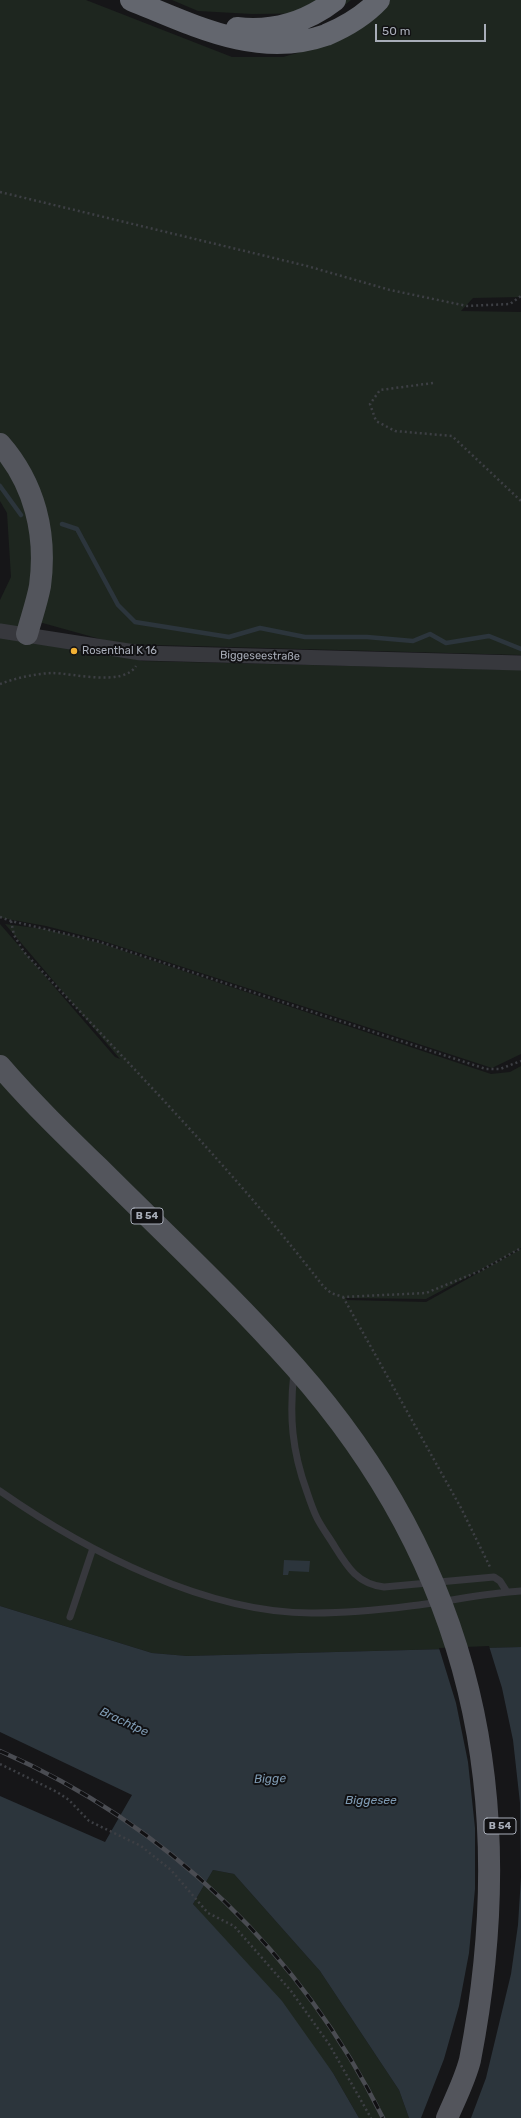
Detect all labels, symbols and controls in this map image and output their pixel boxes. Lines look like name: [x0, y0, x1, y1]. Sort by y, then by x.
scale bar: [377, 16, 488, 42]
text: 50 m: [382, 24, 410, 38]
place label: Rosenthal K 16: [82, 644, 157, 658]
marker: Rosenthal K 16: [69, 646, 79, 656]
street label: Biggeseestraße: [220, 649, 300, 663]
road number: B 54: [131, 1208, 163, 1224]
water label: Brachtpe: [97, 1705, 151, 1739]
water label: Bigge: [254, 1771, 286, 1787]
water label: Biggesee: [345, 1794, 397, 1808]
road number: B 54: [484, 1818, 516, 1834]

